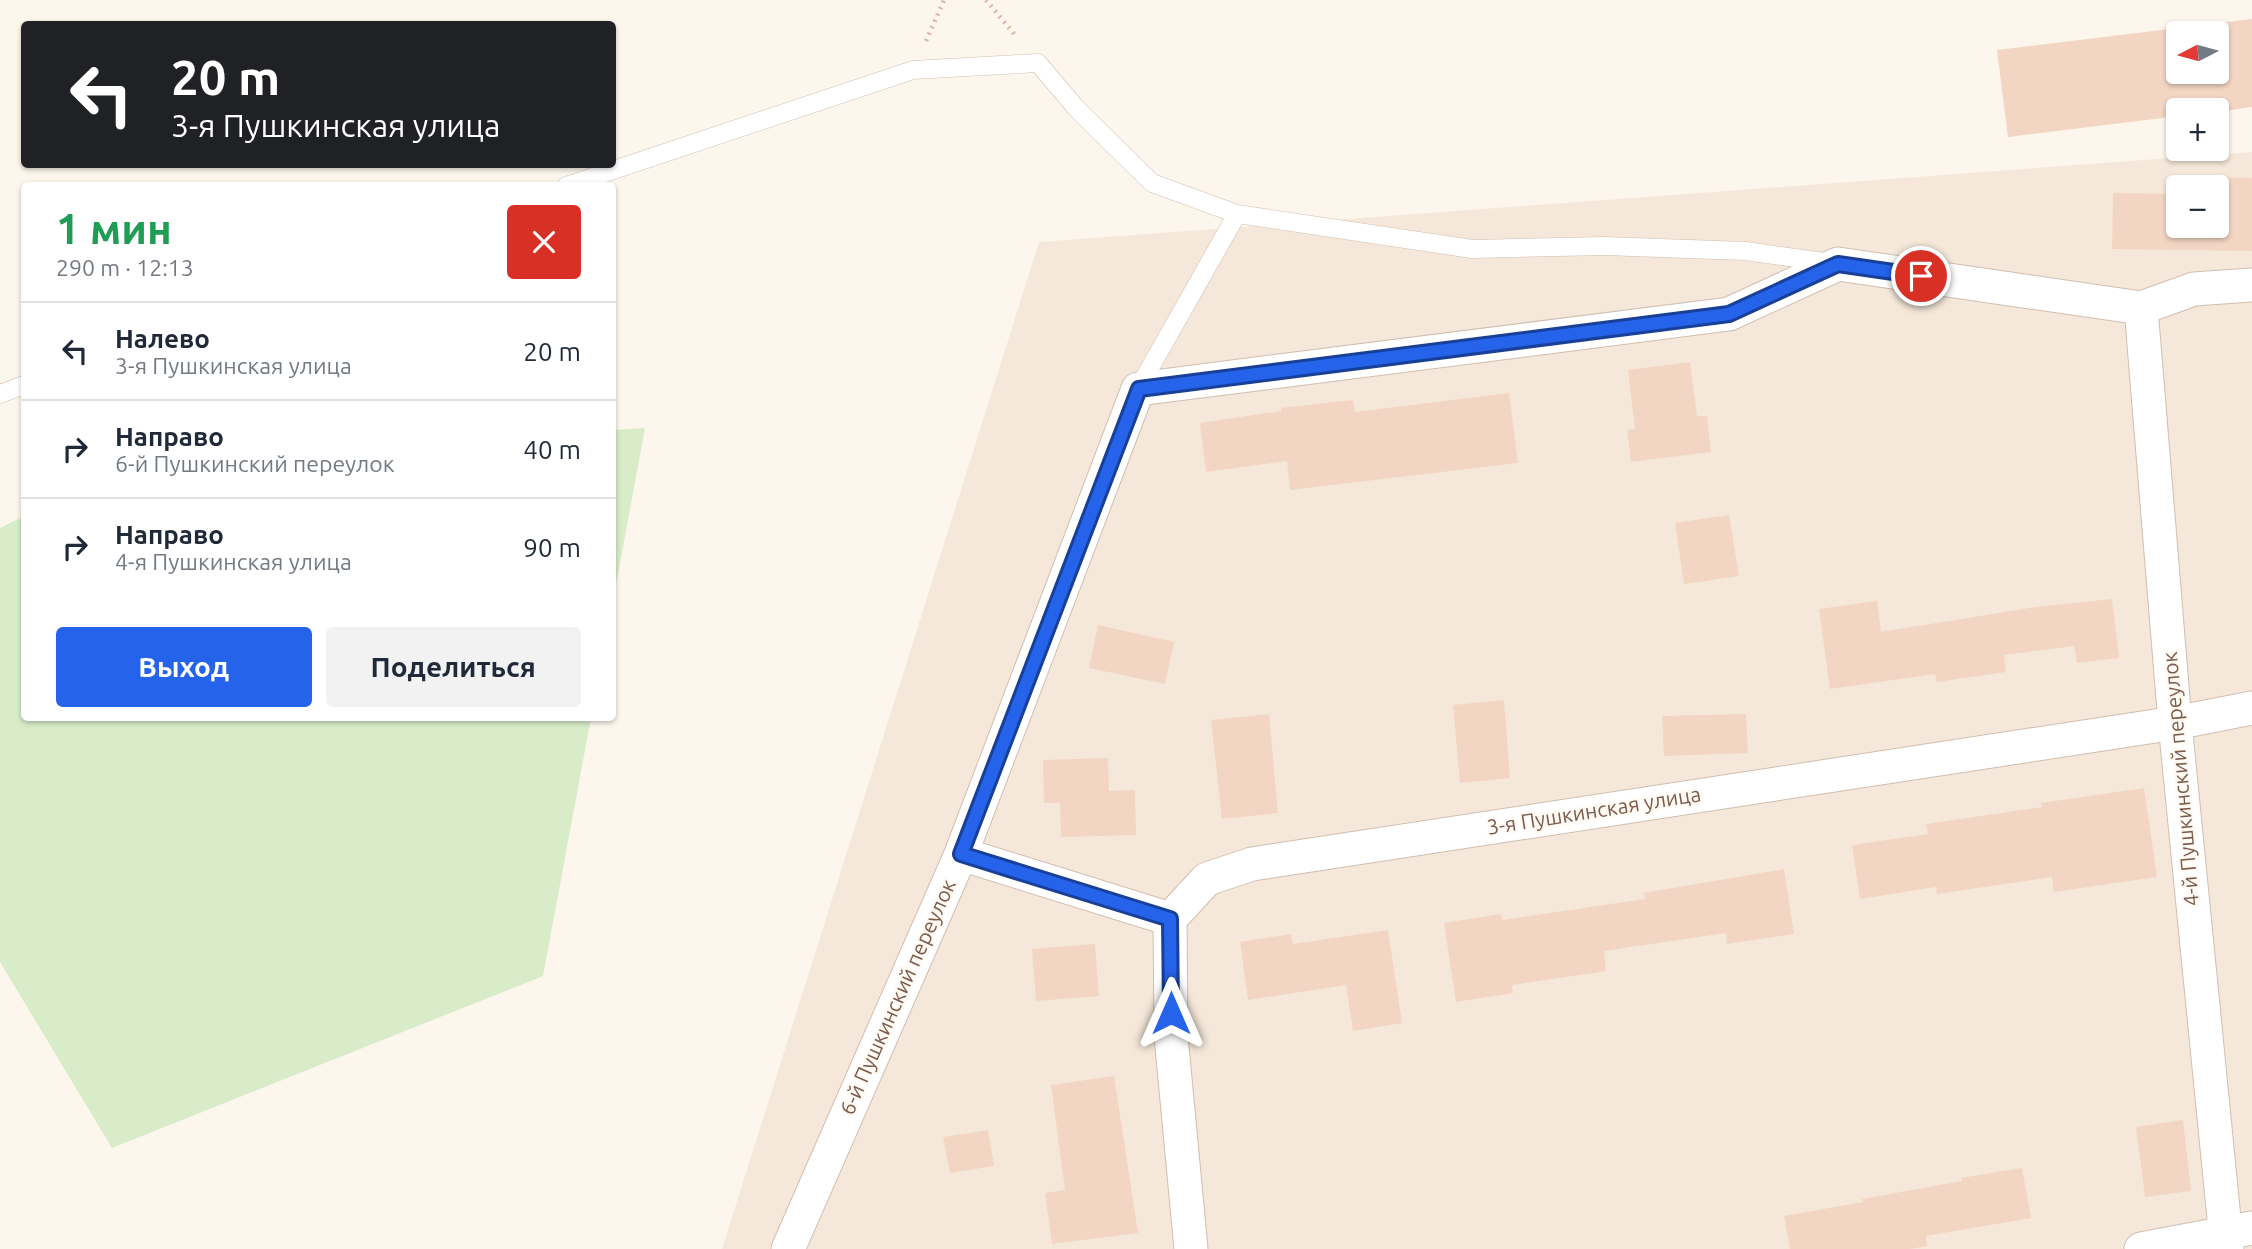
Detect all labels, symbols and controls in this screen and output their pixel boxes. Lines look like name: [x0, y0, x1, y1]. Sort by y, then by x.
north arrow: [2166, 21, 2230, 84]
map controls: [2166, 21, 2229, 238]
icon: left: [56, 49, 147, 140]
text: 20 m: [171, 49, 280, 104]
button: +: [2166, 98, 2229, 161]
text: 3-я Пушкинская улица: [171, 107, 500, 143]
button: −: [2166, 175, 2229, 238]
text: 1 мин: [56, 205, 172, 252]
button: close: [507, 205, 581, 279]
pin: [1891, 246, 1951, 306]
text: 290 m · 12:13: [56, 255, 194, 280]
icon: arrive: [1902, 257, 1940, 295]
text: Налево: [115, 324, 210, 353]
icon: left: [56, 332, 94, 370]
text: 20 m: [523, 337, 581, 366]
text: 3-я Пушкинская улица: [115, 353, 352, 378]
text: Направо: [115, 422, 224, 451]
icon: right: [56, 430, 94, 468]
text: 40 m: [523, 435, 581, 464]
text: 6-й Пушкинский переулок: [115, 451, 395, 476]
text: Направо: [115, 520, 224, 549]
icon: right: [56, 528, 94, 566]
text: 90 m: [523, 533, 581, 562]
text: 4-я Пушкинская улица: [115, 549, 352, 574]
button: Выход: [56, 627, 312, 707]
button: Поделиться: [326, 627, 581, 707]
street label: 4-й Пушкинский переулок: [2157, 651, 2203, 907]
street label: 3-я Пушкинская улица: [1485, 781, 1702, 839]
street label: 6-й Пушкинский переулок: [834, 875, 960, 1118]
position arrow: [1134, 976, 1208, 1050]

